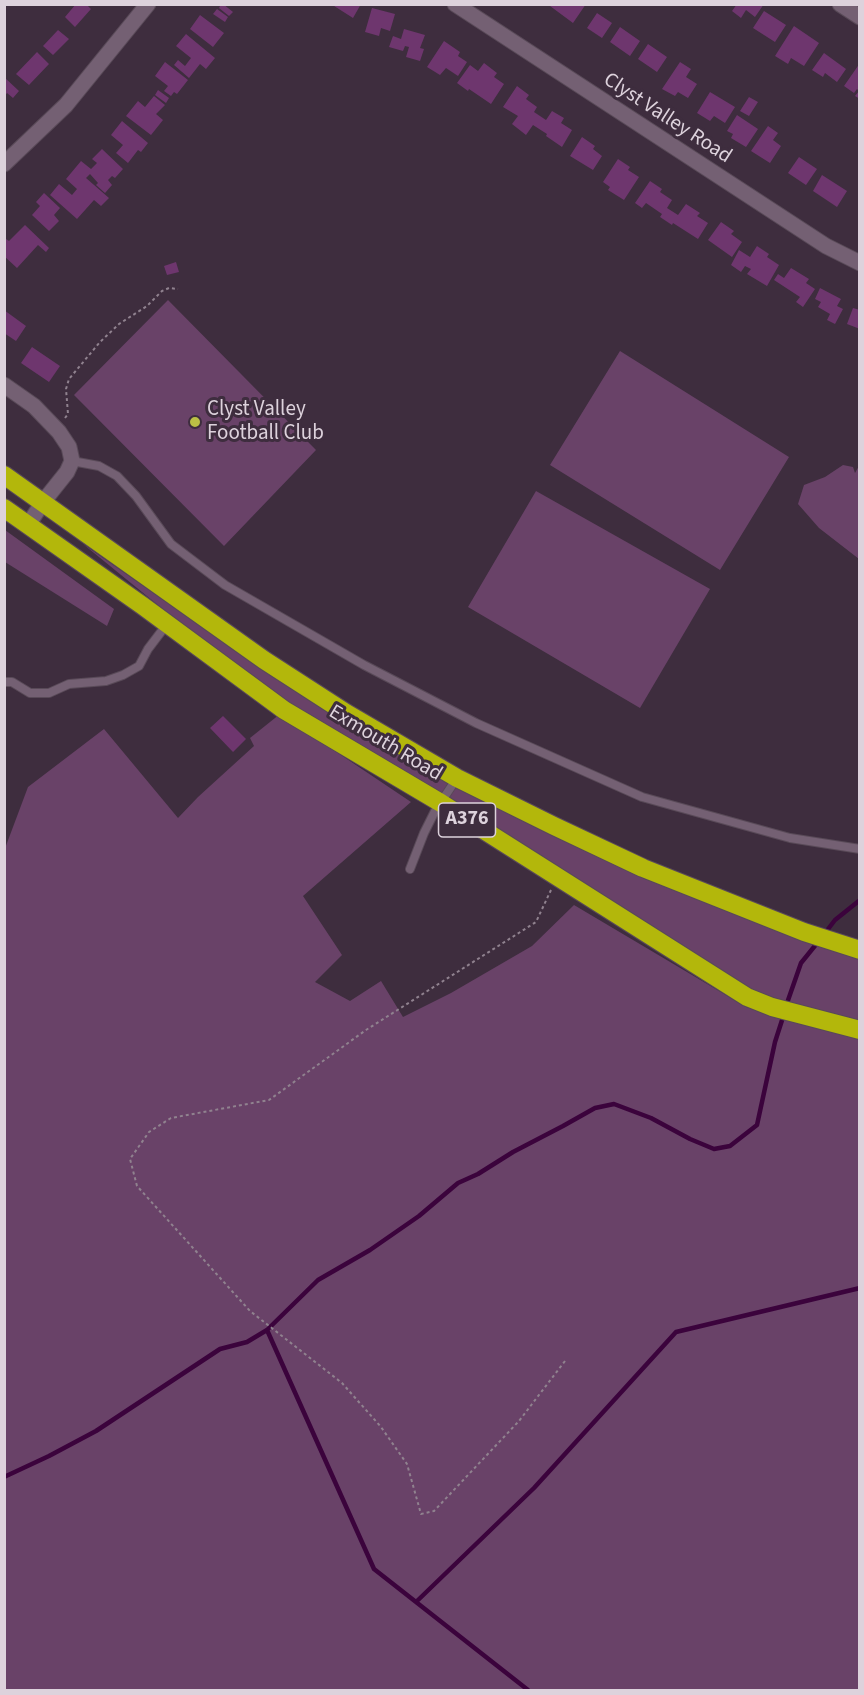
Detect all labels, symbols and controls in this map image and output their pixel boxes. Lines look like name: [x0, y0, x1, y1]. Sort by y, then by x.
street label: Clyst Valley Road: [598, 68, 736, 170]
place label: Clyst Valley Football Club: [207, 397, 324, 447]
marker: Clyst Valley Football Club: [188, 415, 202, 429]
street label: Exmouth Road: [324, 700, 446, 788]
road number: A376: [438, 803, 496, 837]

